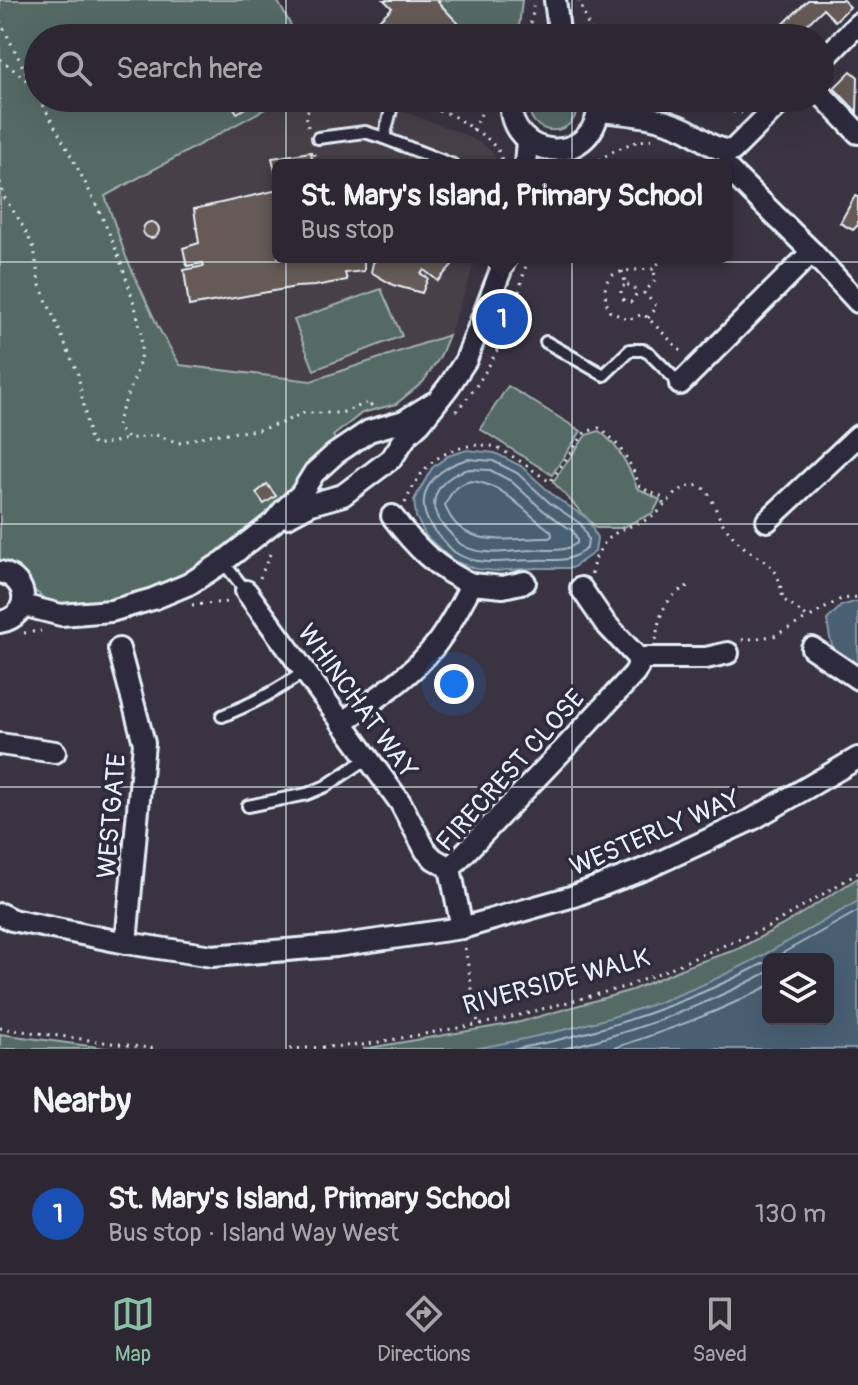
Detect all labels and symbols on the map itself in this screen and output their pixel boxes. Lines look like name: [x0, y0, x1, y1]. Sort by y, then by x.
pin: 1: [476, 289, 528, 349]
street label: WHINCHAT WAY: [290, 618, 424, 785]
your location: [434, 664, 474, 704]
street label: FIRECREST CLOSE: [429, 683, 592, 858]
street label: WESTGATE: [91, 752, 133, 880]
street label: WESTERLY WAY: [565, 783, 745, 883]
street label: RIVERSIDE WALK: [459, 942, 654, 1022]

